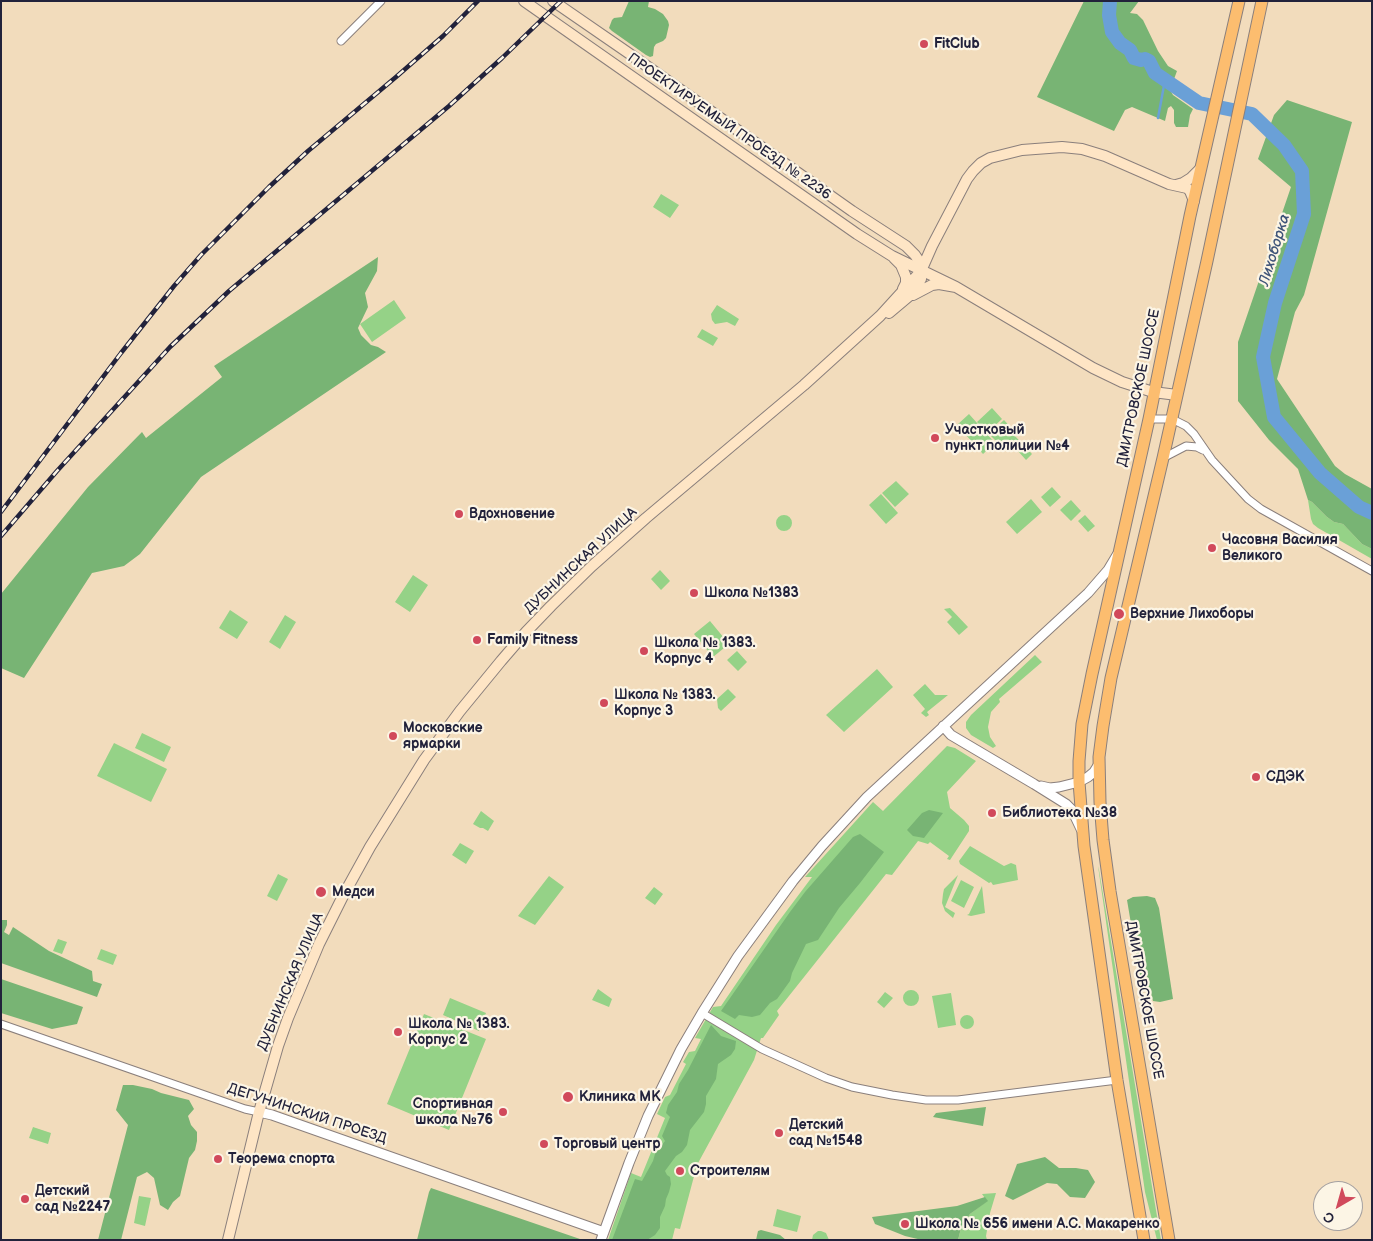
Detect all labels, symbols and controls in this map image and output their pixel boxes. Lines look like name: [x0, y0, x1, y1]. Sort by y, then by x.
place label: FitClub: [934, 36, 980, 52]
marker: FitClub: [918, 38, 930, 50]
street label: ПРОЕКТИРУЕМЫЙ ПРОЕЗД № 2236: [624, 50, 834, 204]
water label: Лихоборка: [1256, 212, 1294, 288]
street label: ДМИТРОВСКОЕ ШОССЕ: [1114, 308, 1164, 468]
place label: Участковый пункт полиции №4: [945, 422, 1070, 454]
marker: Участковый пункт полиции №4: [929, 432, 941, 444]
street label: ДУБНИНСКАЯ УЛИЦА: [521, 504, 641, 618]
place label: Вдохновение: [469, 506, 555, 522]
marker: Вдохновение: [453, 508, 465, 520]
place label: Часовня Василия Великого: [1222, 532, 1338, 564]
marker: Часовня Василия Великого: [1206, 542, 1218, 554]
place label: Школа №1383: [704, 585, 799, 601]
marker: Школа №1383: [688, 587, 700, 599]
place label: Верхние Лихоборы: [1130, 606, 1254, 622]
marker: Верхние Лихоборы: [1112, 607, 1126, 621]
place label: Family Fitness: [487, 632, 578, 648]
marker: Family Fitness: [471, 634, 483, 646]
place label: Школа № 1383. Корпус 4: [654, 635, 756, 668]
marker: Школа № 1383. Корпус 4: [638, 645, 650, 657]
place label: Школа № 1383. Корпус 3: [614, 687, 716, 720]
marker: Школа № 1383. Корпус 3: [598, 697, 610, 709]
place label: Московские ярмарки: [403, 720, 483, 752]
marker: Московские ярмарки: [387, 730, 399, 742]
place label: СДЭК: [1266, 769, 1304, 785]
marker: СДЭК: [1250, 771, 1262, 783]
place label: Библиотека №38: [1002, 805, 1117, 821]
marker: Библиотека №38: [986, 807, 998, 819]
place label: Медси: [332, 884, 375, 900]
marker: Медси: [314, 885, 328, 899]
street label: ДУБНИНСКАЯ УЛИЦА: [254, 911, 328, 1053]
street label: ДМИТРОВСКОЕ ШОССЕ: [1122, 919, 1166, 1081]
place label: Школа № 1383. Корпус 2: [408, 1016, 510, 1048]
marker: Школа № 1383. Корпус 2: [392, 1026, 404, 1038]
street label: ДЕГУНИНСКИЙ ПРОЕЗД: [225, 1080, 389, 1148]
place label: Клиника МК: [579, 1089, 661, 1105]
marker: Клиника МК: [561, 1090, 575, 1104]
place label: Спортивная школа №76: [413, 1096, 493, 1128]
marker: Спортивная школа №76: [497, 1106, 509, 1118]
place label: Детский сад №1548: [789, 1117, 863, 1150]
marker: Детский сад №1548: [773, 1127, 785, 1139]
place label: Торговый центр: [554, 1136, 660, 1152]
marker: Торговый центр: [538, 1138, 550, 1150]
place label: Теорема спорта: [228, 1151, 335, 1167]
marker: Теорема спорта: [212, 1153, 224, 1165]
place label: Строителям: [690, 1163, 770, 1179]
marker: Строителям: [674, 1165, 686, 1177]
north arrow: [1313, 1181, 1363, 1231]
place label: Детский сад №2247: [35, 1183, 110, 1216]
marker: Детский сад №2247: [19, 1193, 31, 1205]
text: С: [1320, 1208, 1338, 1227]
place label: Школа № 656 имени А.С. Макаренко: [915, 1216, 1160, 1232]
marker: Школа № 656 имени А.С. Макаренко: [899, 1218, 911, 1230]

